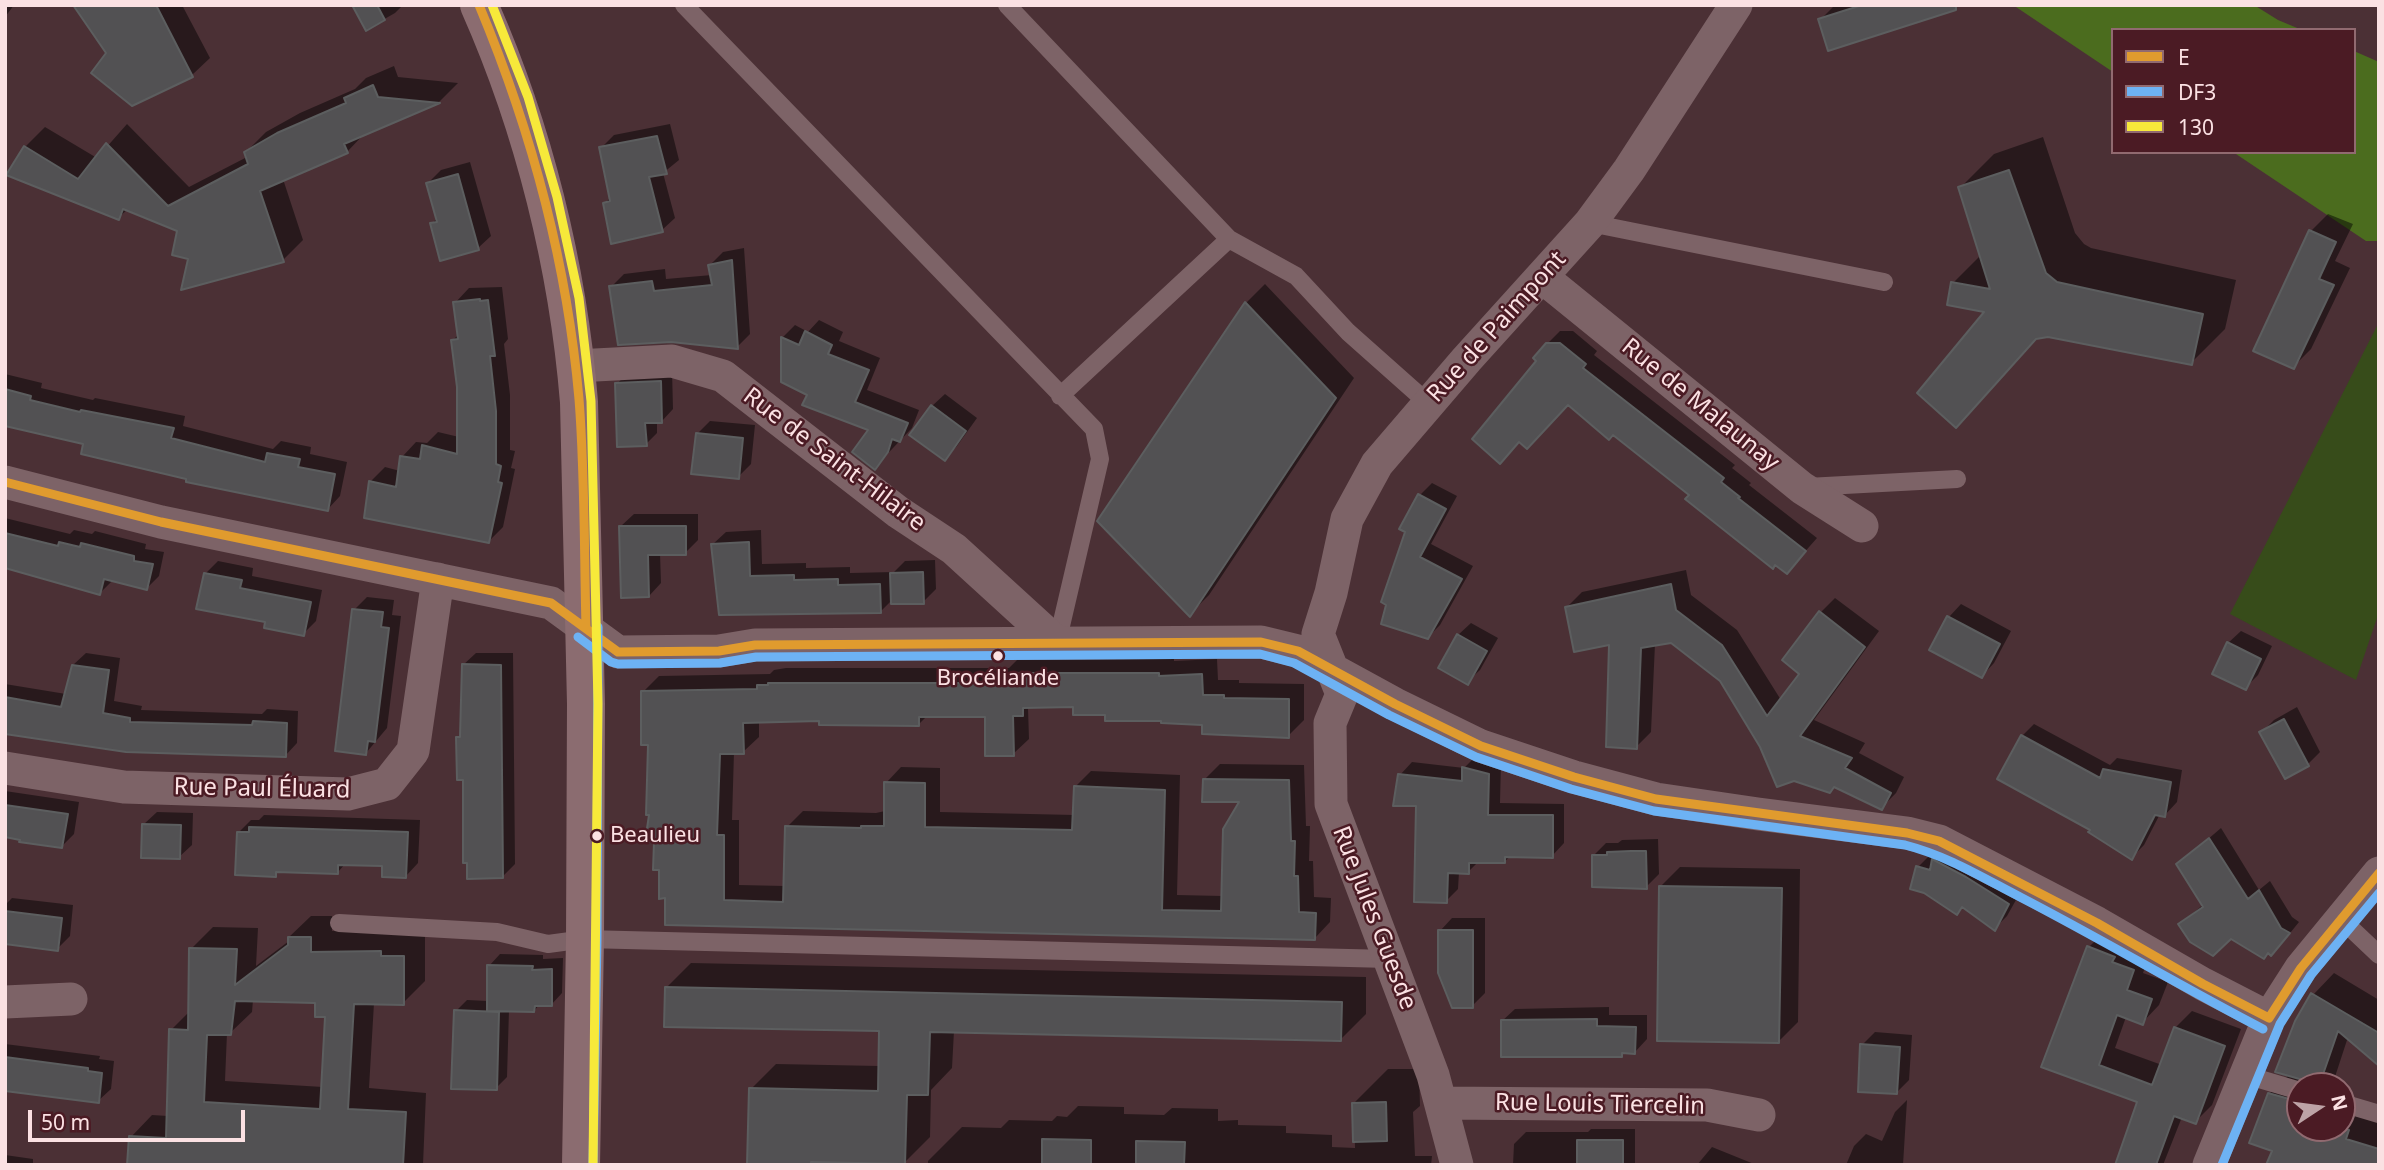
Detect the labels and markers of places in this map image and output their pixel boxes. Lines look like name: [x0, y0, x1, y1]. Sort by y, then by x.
marker: Brocéliande: [991, 649, 1005, 663]
place label: Brocéliande: [937, 666, 1059, 692]
place label: Beaulieu: [610, 823, 700, 849]
marker: Beaulieu: [590, 829, 604, 843]

